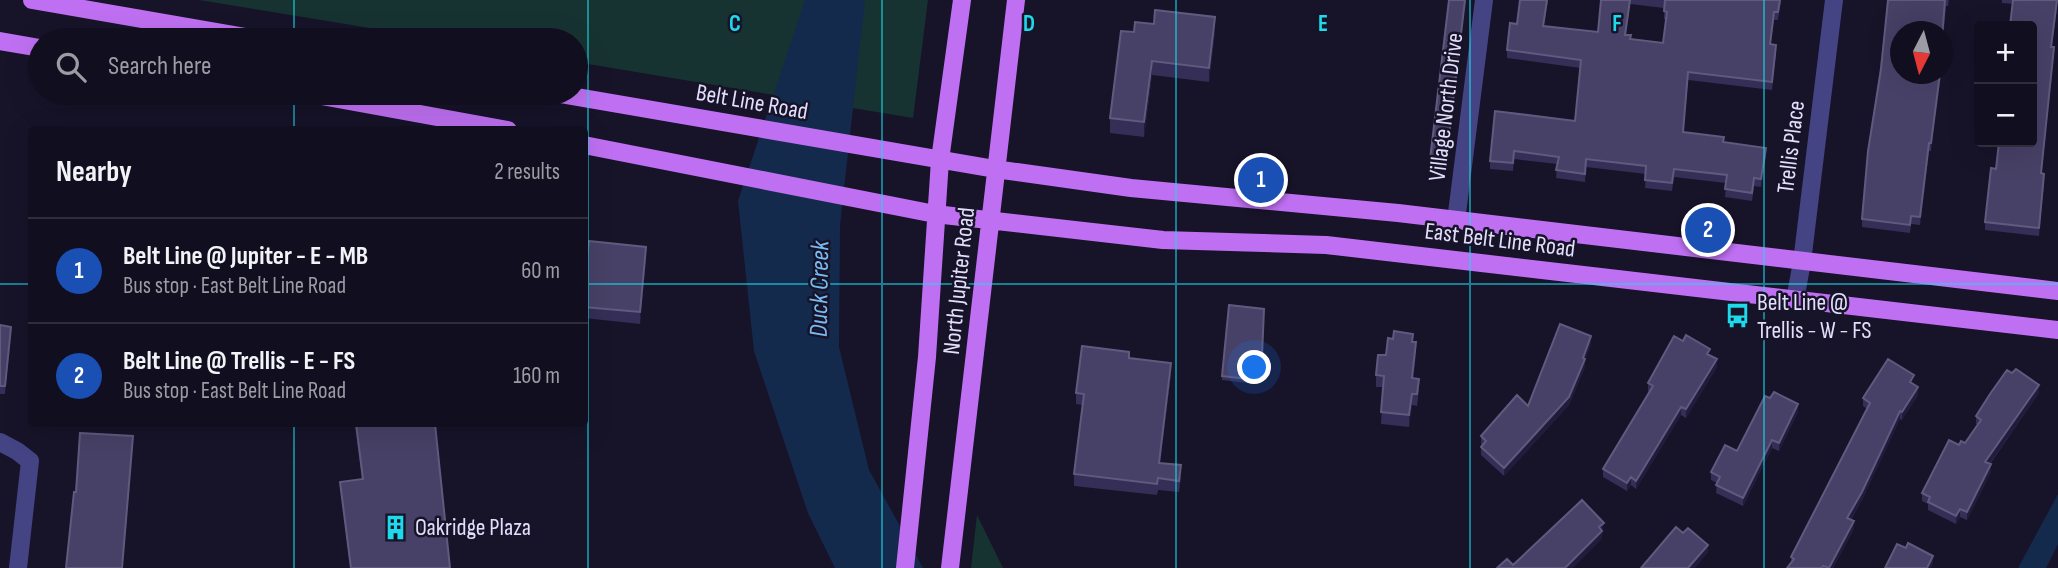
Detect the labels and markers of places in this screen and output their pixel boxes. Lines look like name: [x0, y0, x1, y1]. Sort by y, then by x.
pin: 1: [1238, 154, 1284, 206]
pin: 2: [1685, 204, 1731, 256]
place label: Belt Line @ Trellis - W - FS: [1757, 288, 1871, 345]
bus stop icon: Belt Line @ Trellis - W - FS: [1723, 302, 1751, 330]
building icon: Oakridge Plaza: [381, 513, 409, 541]
place label: Oakridge Plaza: [415, 513, 531, 542]

